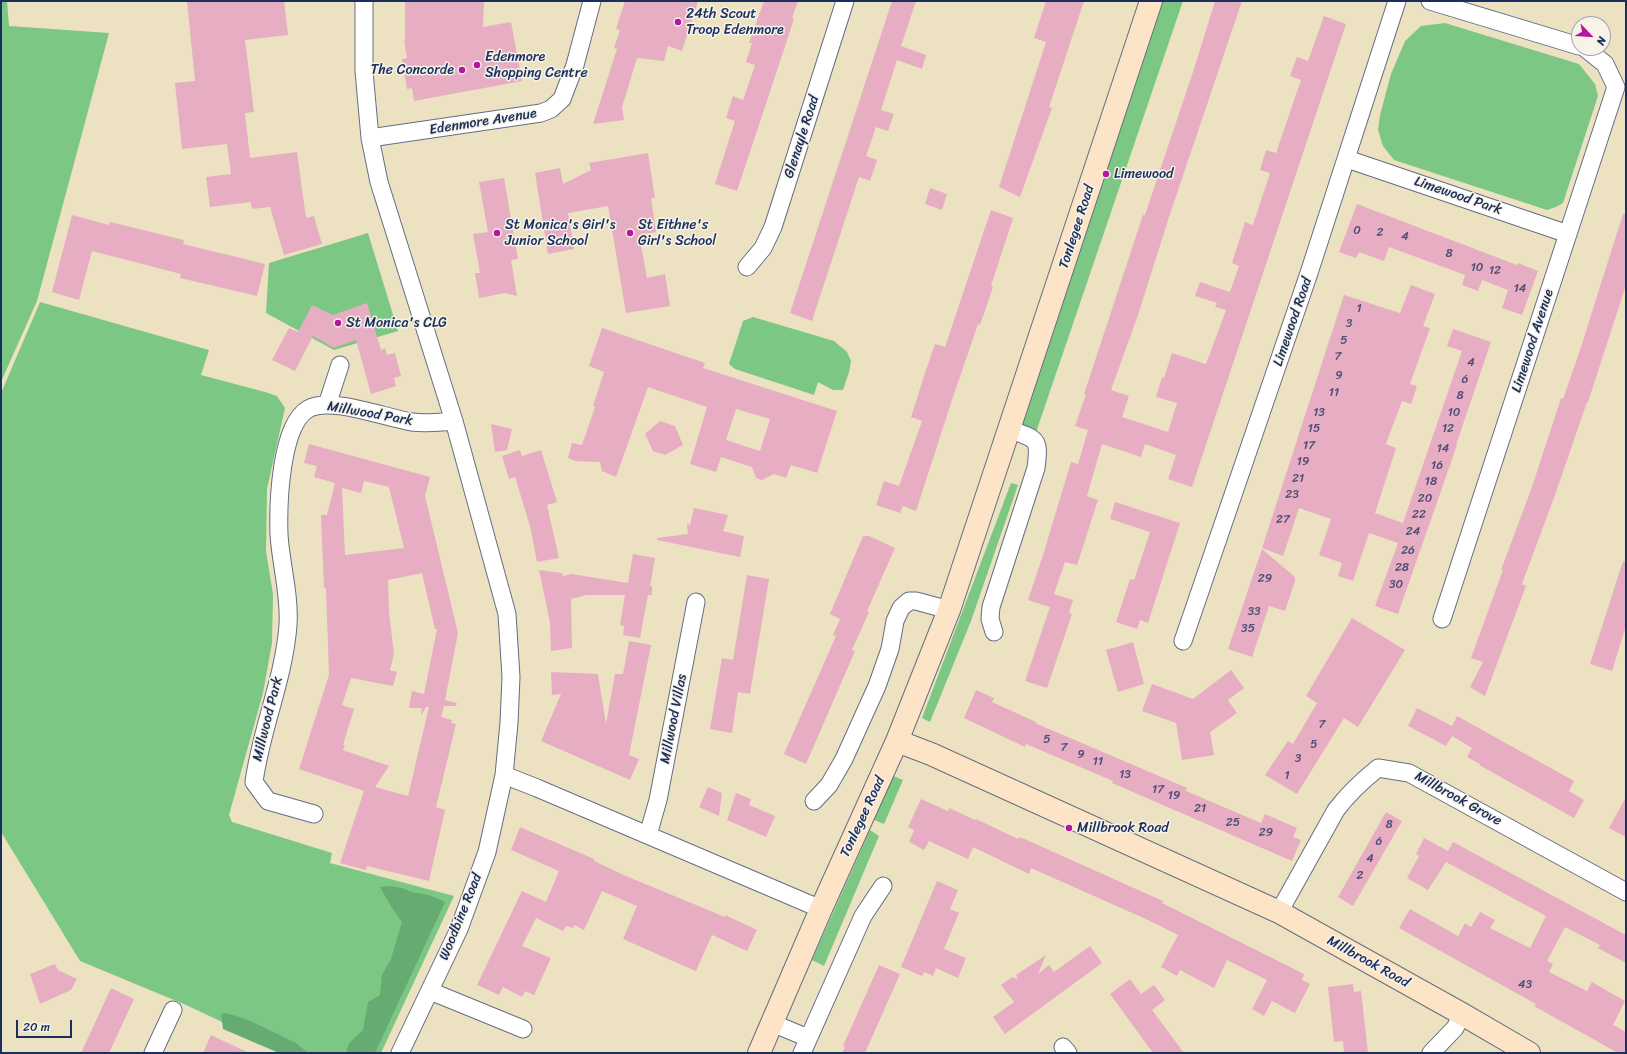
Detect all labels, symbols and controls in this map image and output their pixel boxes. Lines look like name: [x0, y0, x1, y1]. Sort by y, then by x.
place label: 24th Scout Troop Edenmore: [686, 6, 784, 38]
north arrow: [1571, 16, 1611, 56]
marker: 24th Scout Troop Edenmore: [673, 17, 683, 27]
text: N: [1591, 33, 1612, 48]
place label: Edenmore Shopping Centre: [485, 49, 588, 82]
marker: Edenmore Shopping Centre: [472, 60, 482, 70]
place label: The Concorde: [371, 62, 454, 78]
marker: The Concorde: [457, 65, 467, 75]
street label: Glenayle Road: [781, 93, 823, 181]
street label: Edenmore Avenue: [428, 105, 538, 139]
place label: Limewood: [1114, 166, 1173, 182]
marker: Limewood: [1101, 169, 1111, 179]
street label: Limewood Park: [1412, 173, 1504, 219]
street label: Tonlegee Road: [1056, 183, 1098, 271]
place label: St Monica's Girl's Junior School: [505, 217, 615, 250]
place label: St Eithne's Girl's School: [638, 217, 716, 250]
house number: 0: [1353, 224, 1361, 238]
house number: 2: [1377, 226, 1383, 240]
marker: St Monica's Girl's Junior School: [492, 228, 502, 238]
marker: St Eithne's Girl's School: [625, 228, 635, 238]
house number: 4: [1401, 230, 1409, 244]
house number: 8: [1445, 247, 1453, 261]
house number: 10: [1471, 261, 1483, 275]
house number: 12: [1489, 264, 1501, 278]
street label: Limewood Road: [1270, 275, 1316, 369]
house number: 14: [1514, 282, 1526, 296]
street label: Limewood Avenue: [1508, 287, 1558, 395]
house number: 1: [1356, 302, 1362, 316]
place label: St Monica's CLG: [346, 315, 447, 331]
house number: 3: [1346, 317, 1352, 331]
marker: St Monica's CLG: [333, 318, 343, 328]
house number: 5: [1340, 334, 1348, 348]
house number: 7: [1335, 350, 1341, 364]
house number: 4: [1467, 356, 1475, 370]
house number: 9: [1335, 369, 1343, 383]
house number: 6: [1462, 373, 1468, 387]
house number: 11: [1329, 386, 1339, 400]
house number: 8: [1456, 389, 1464, 403]
street label: Millwood Park: [326, 398, 414, 430]
house number: 13: [1313, 406, 1325, 420]
house number: 10: [1448, 406, 1460, 420]
house number: 15: [1308, 422, 1320, 436]
house number: 12: [1442, 422, 1454, 436]
house number: 17: [1303, 439, 1315, 453]
house number: 14: [1437, 442, 1449, 456]
house number: 19: [1297, 455, 1309, 469]
house number: 16: [1431, 459, 1443, 473]
house number: 21: [1292, 472, 1304, 486]
house number: 18: [1425, 475, 1437, 489]
house number: 23: [1285, 488, 1299, 502]
house number: 20: [1418, 492, 1432, 506]
house number: 22: [1412, 508, 1426, 522]
house number: 27: [1276, 513, 1290, 527]
house number: 24: [1406, 525, 1420, 539]
house number: 26: [1401, 544, 1415, 558]
house number: 28: [1395, 561, 1409, 575]
house number: 29: [1258, 572, 1272, 586]
house number: 30: [1389, 578, 1403, 592]
house number: 33: [1247, 605, 1261, 619]
house number: 35: [1241, 622, 1255, 636]
street label: Millwood Villas: [657, 673, 691, 765]
street label: Millwood Park: [249, 675, 287, 763]
house number: 7: [1319, 718, 1325, 732]
house number: 5: [1043, 733, 1051, 747]
house number: 5: [1310, 738, 1318, 752]
house number: 7: [1061, 741, 1067, 755]
house number: 9: [1077, 748, 1085, 762]
house number: 3: [1295, 752, 1301, 766]
house number: 11: [1093, 755, 1103, 769]
house number: 13: [1119, 768, 1131, 782]
street label: Millbrook Grove: [1412, 768, 1504, 830]
house number: 1: [1284, 769, 1290, 783]
street label: Tonlegee Road: [837, 774, 889, 860]
house number: 17: [1152, 783, 1164, 797]
house number: 19: [1168, 789, 1180, 803]
house number: 21: [1194, 802, 1206, 816]
house number: 25: [1226, 816, 1240, 830]
house number: 8: [1385, 818, 1393, 832]
place label: Millbrook Road: [1077, 820, 1169, 836]
marker: Millbrook Road: [1064, 823, 1074, 833]
house number: 29: [1259, 826, 1273, 840]
house number: 6: [1376, 835, 1382, 849]
house number: 4: [1366, 852, 1374, 866]
house number: 2: [1357, 869, 1363, 883]
street label: Woodbine Road: [436, 871, 486, 963]
street label: Millbrook Road: [1324, 932, 1412, 992]
house number: 43: [1518, 978, 1532, 992]
scale bar: [18, 1012, 74, 1038]
text: 20 m: [23, 1016, 50, 1038]

